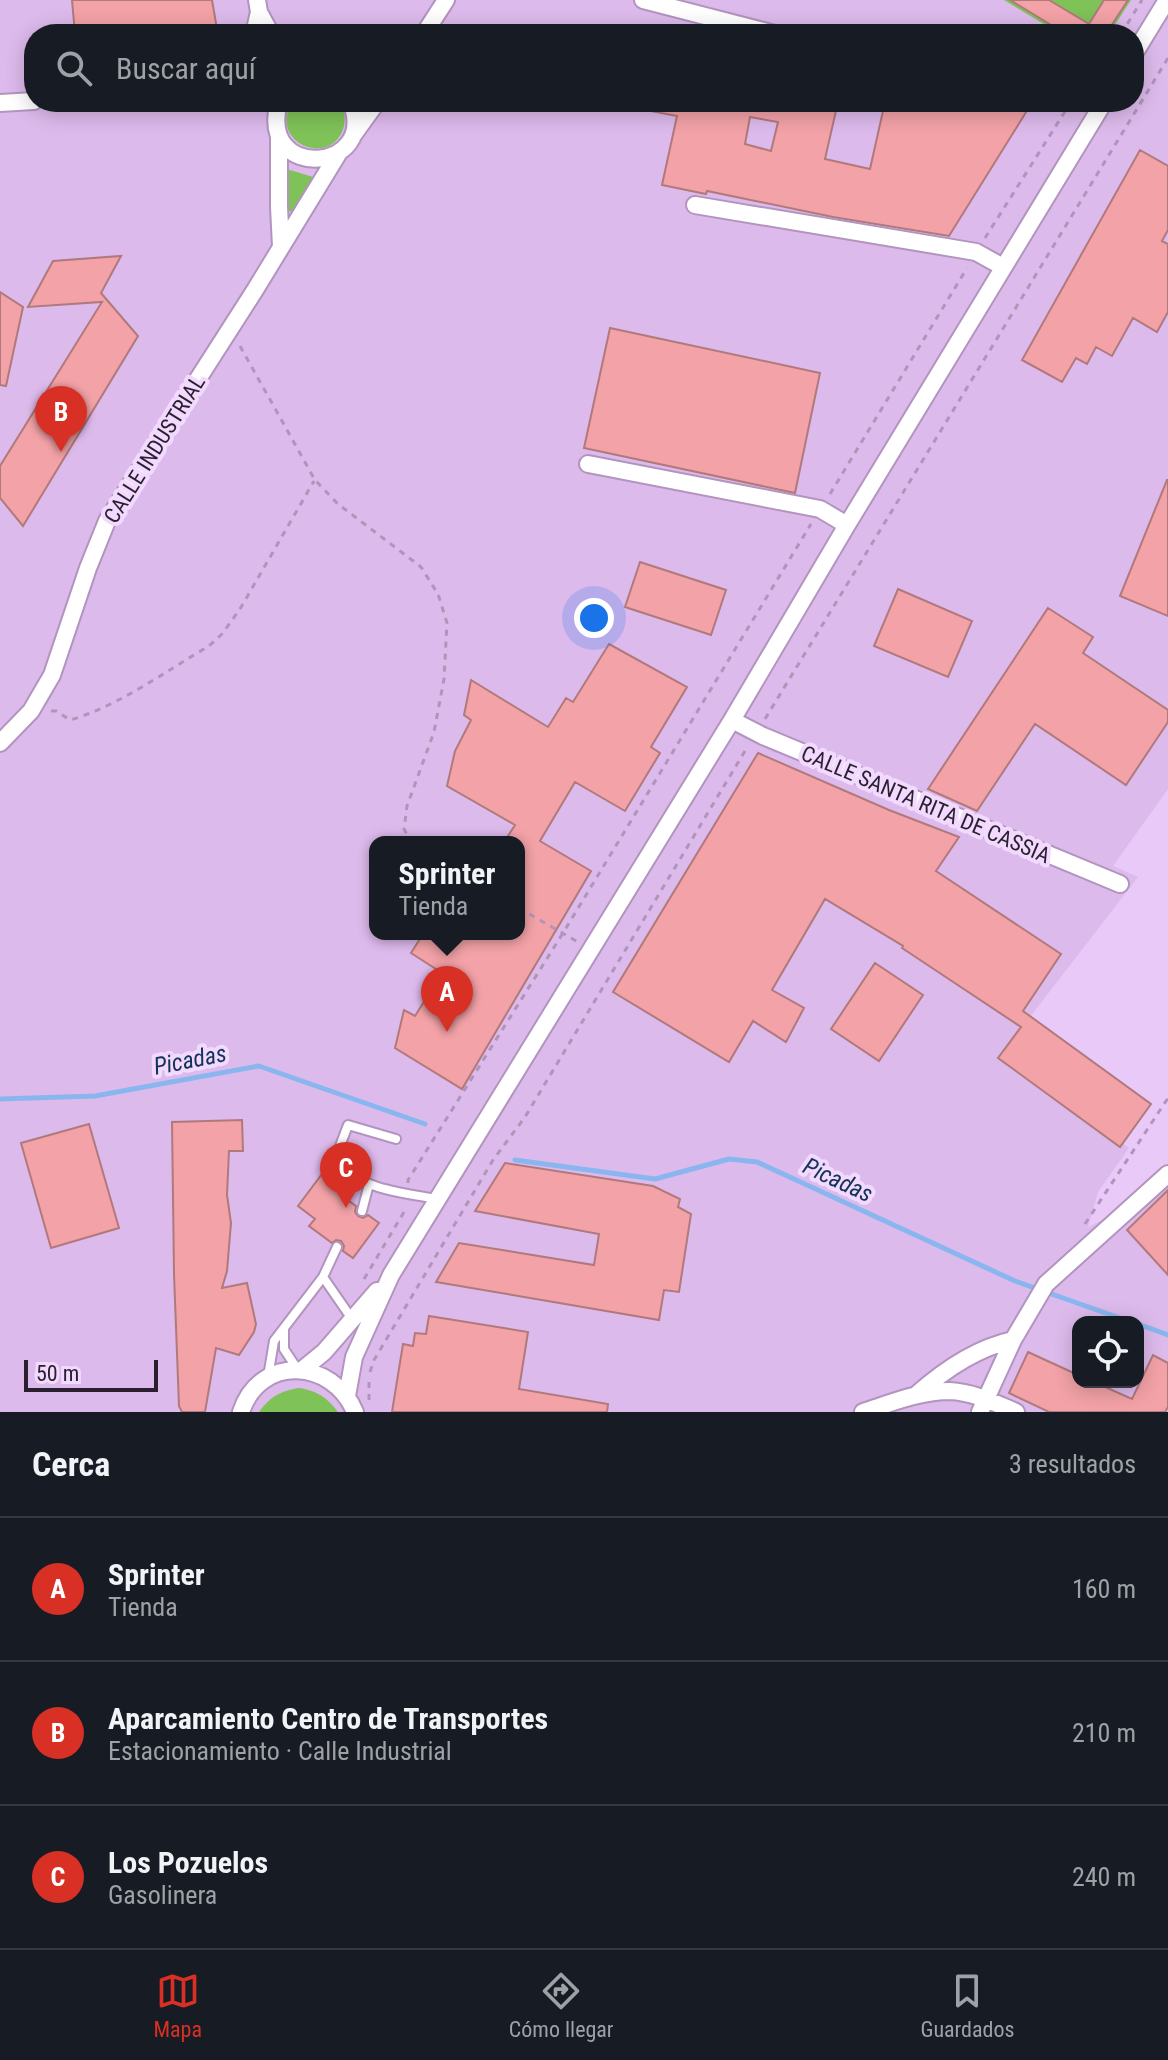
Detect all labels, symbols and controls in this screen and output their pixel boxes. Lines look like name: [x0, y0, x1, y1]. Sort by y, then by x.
search box: [24, 24, 1144, 112]
icon: search: [52, 46, 96, 90]
text: Buscar aquí: [116, 51, 256, 86]
street label: CALLE INDUSTRIAL: [99, 371, 210, 528]
pin: B: [35, 386, 87, 452]
your location: [574, 598, 614, 638]
street label: CALLE SANTA RITA DE CASSIA: [798, 741, 1054, 868]
popup: [369, 836, 525, 940]
text: Sprinter: [399, 856, 495, 891]
text: Tienda: [399, 891, 468, 921]
pin: A: [421, 966, 473, 1032]
water label: Picadas: [151, 1039, 229, 1081]
pin: C: [320, 1142, 372, 1208]
water label: Picadas: [799, 1152, 877, 1208]
map controls: [1072, 1316, 1144, 1388]
button: locate: [1072, 1316, 1144, 1388]
scale bar: [24, 1356, 158, 1392]
text: 50 m: [36, 1361, 79, 1386]
text: Cerca: [32, 1444, 110, 1484]
text: 3 resultados: [1009, 1449, 1136, 1479]
text: Sprinter: [108, 1557, 205, 1592]
text: A: [50, 1574, 66, 1604]
text: 160 m: [1072, 1574, 1136, 1604]
text: Tienda: [108, 1592, 178, 1622]
text: Aparcamiento Centro de Transportes: [108, 1701, 548, 1736]
text: B: [51, 1718, 65, 1748]
text: 210 m: [1072, 1718, 1136, 1748]
text: Estacionamiento · Calle Industrial: [108, 1736, 452, 1766]
text: Los Pozuelos: [108, 1845, 268, 1880]
text: C: [51, 1862, 65, 1892]
text: 240 m: [1072, 1862, 1136, 1892]
text: Gasolinera: [108, 1880, 217, 1910]
tab: Mapa: [153, 1969, 202, 2042]
tab: Cómo llegar: [509, 1969, 614, 2042]
tab: Guardados: [920, 1969, 1015, 2042]

